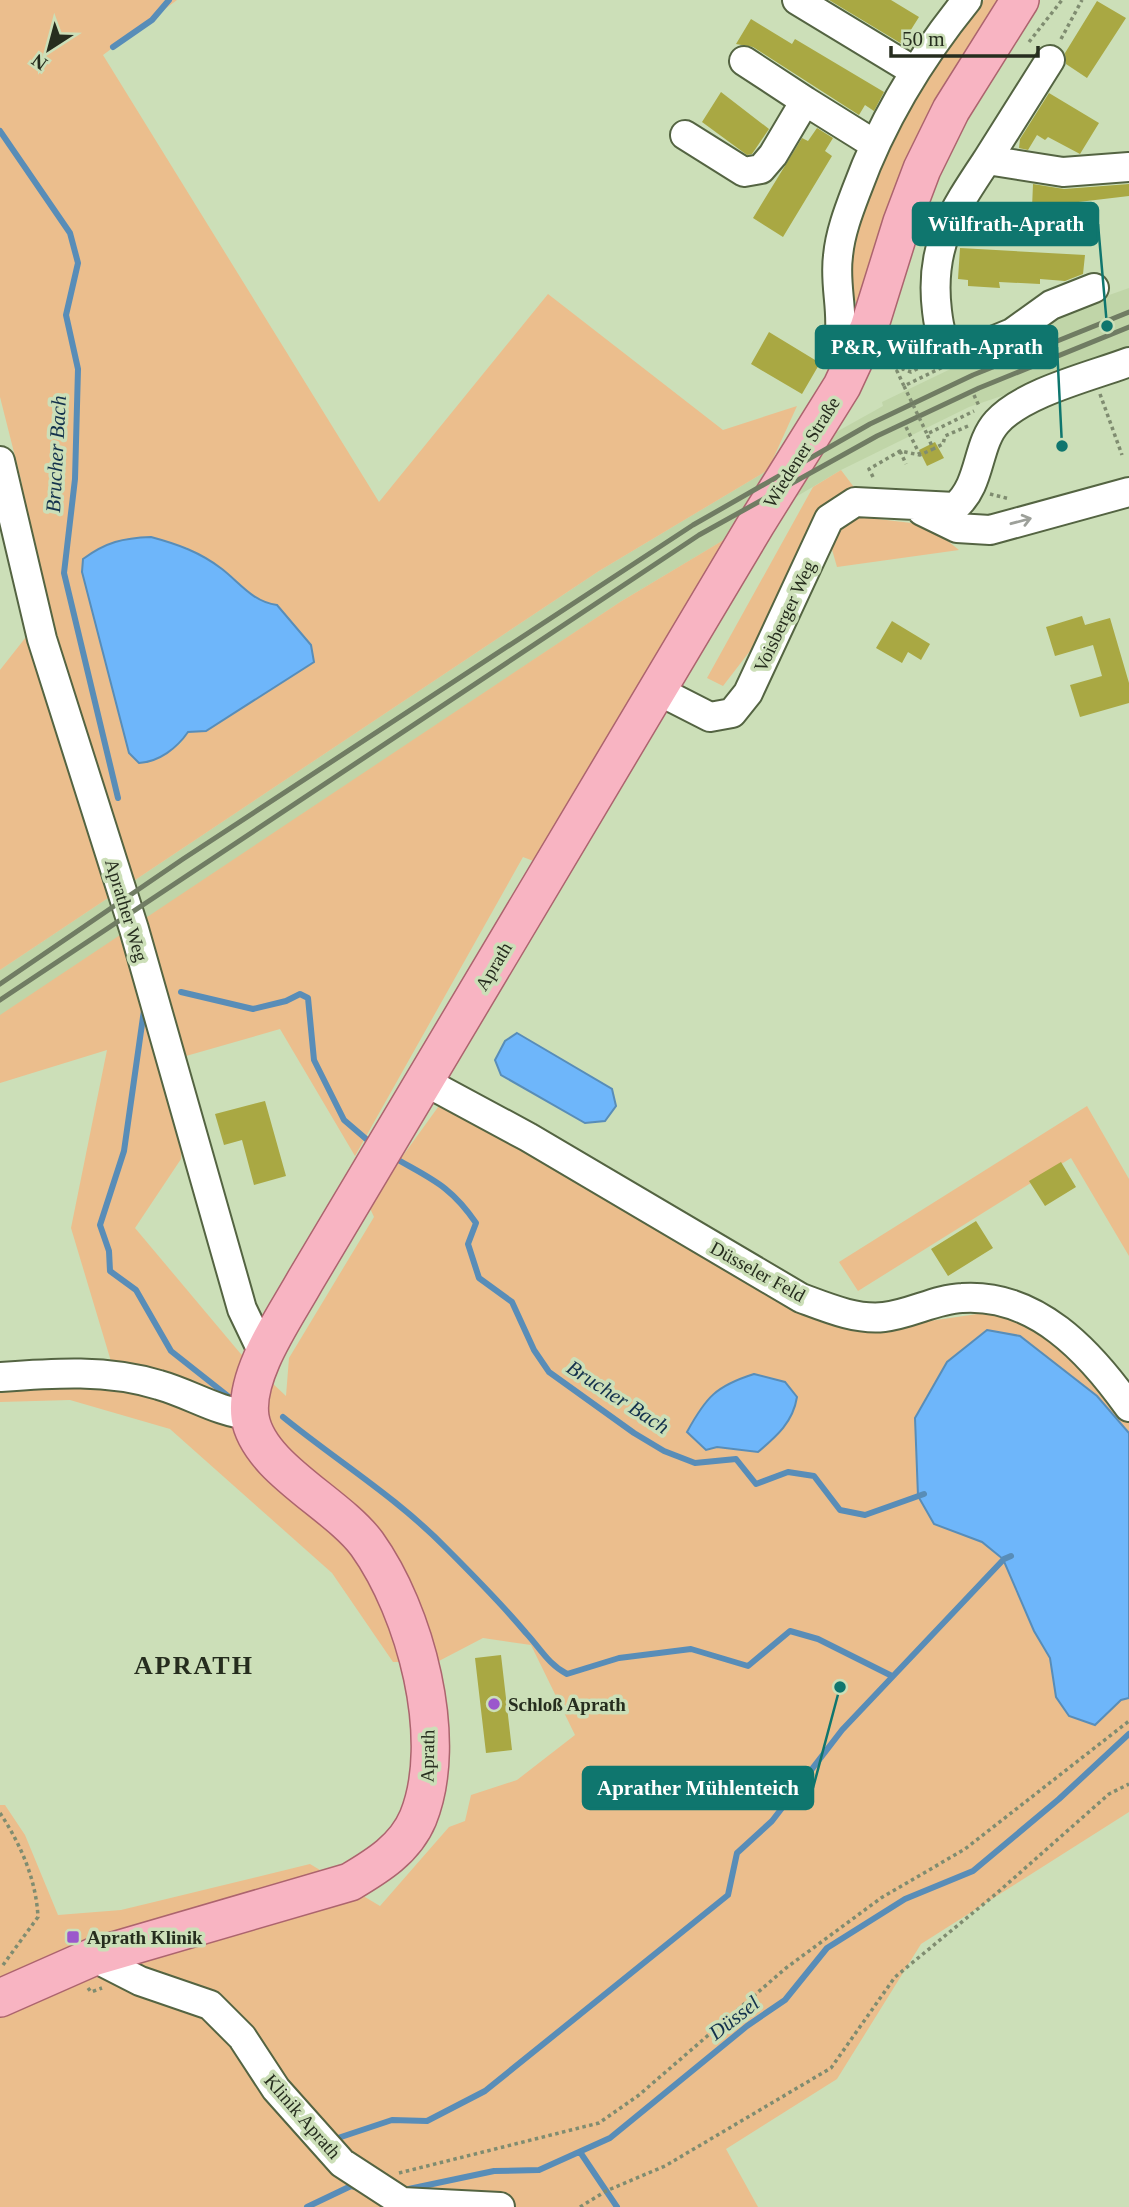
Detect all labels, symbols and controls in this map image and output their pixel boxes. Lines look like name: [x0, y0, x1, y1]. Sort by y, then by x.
north arrow: [14, 14, 84, 84]
scale bar: [891, 14, 1038, 58]
text: 50 m: [902, 27, 945, 51]
text: N: [27, 50, 51, 75]
callout: Wülfrath-Aprath: [913, 203, 1098, 245]
text: Wülfrath-Aprath: [928, 212, 1084, 236]
callout: P&R, Wülfrath-Aprath: [816, 326, 1057, 368]
text: P&R, Wülfrath-Aprath: [831, 335, 1043, 359]
street label: Wiedener Straße: [759, 393, 844, 511]
water label: Brucher Bach: [41, 395, 71, 513]
one-way arrow: [1009, 514, 1031, 527]
street label: Voisberger Weg: [750, 557, 820, 675]
street label: Aprather Weg: [101, 856, 152, 965]
street label: Aprath: [471, 938, 516, 994]
street label: Düsseler Feld: [707, 1237, 809, 1306]
water label: Brucher Bach: [562, 1355, 674, 1439]
district label: APRATH: [134, 1651, 254, 1680]
place label: Schloß Aprath: [508, 1694, 626, 1715]
marker: Schloß Aprath: [486, 1696, 502, 1712]
street label: Aprath: [417, 1729, 438, 1783]
callout: Aprather Mühlenteich: [583, 1767, 813, 1809]
text: Aprather Mühlenteich: [597, 1776, 799, 1800]
place label: Aprath Klinik: [87, 1927, 203, 1948]
marker: Aprath Klinik: [65, 1929, 81, 1945]
water label: Düssel: [703, 1991, 764, 2046]
street label: Klinik Aprath: [260, 2070, 345, 2163]

